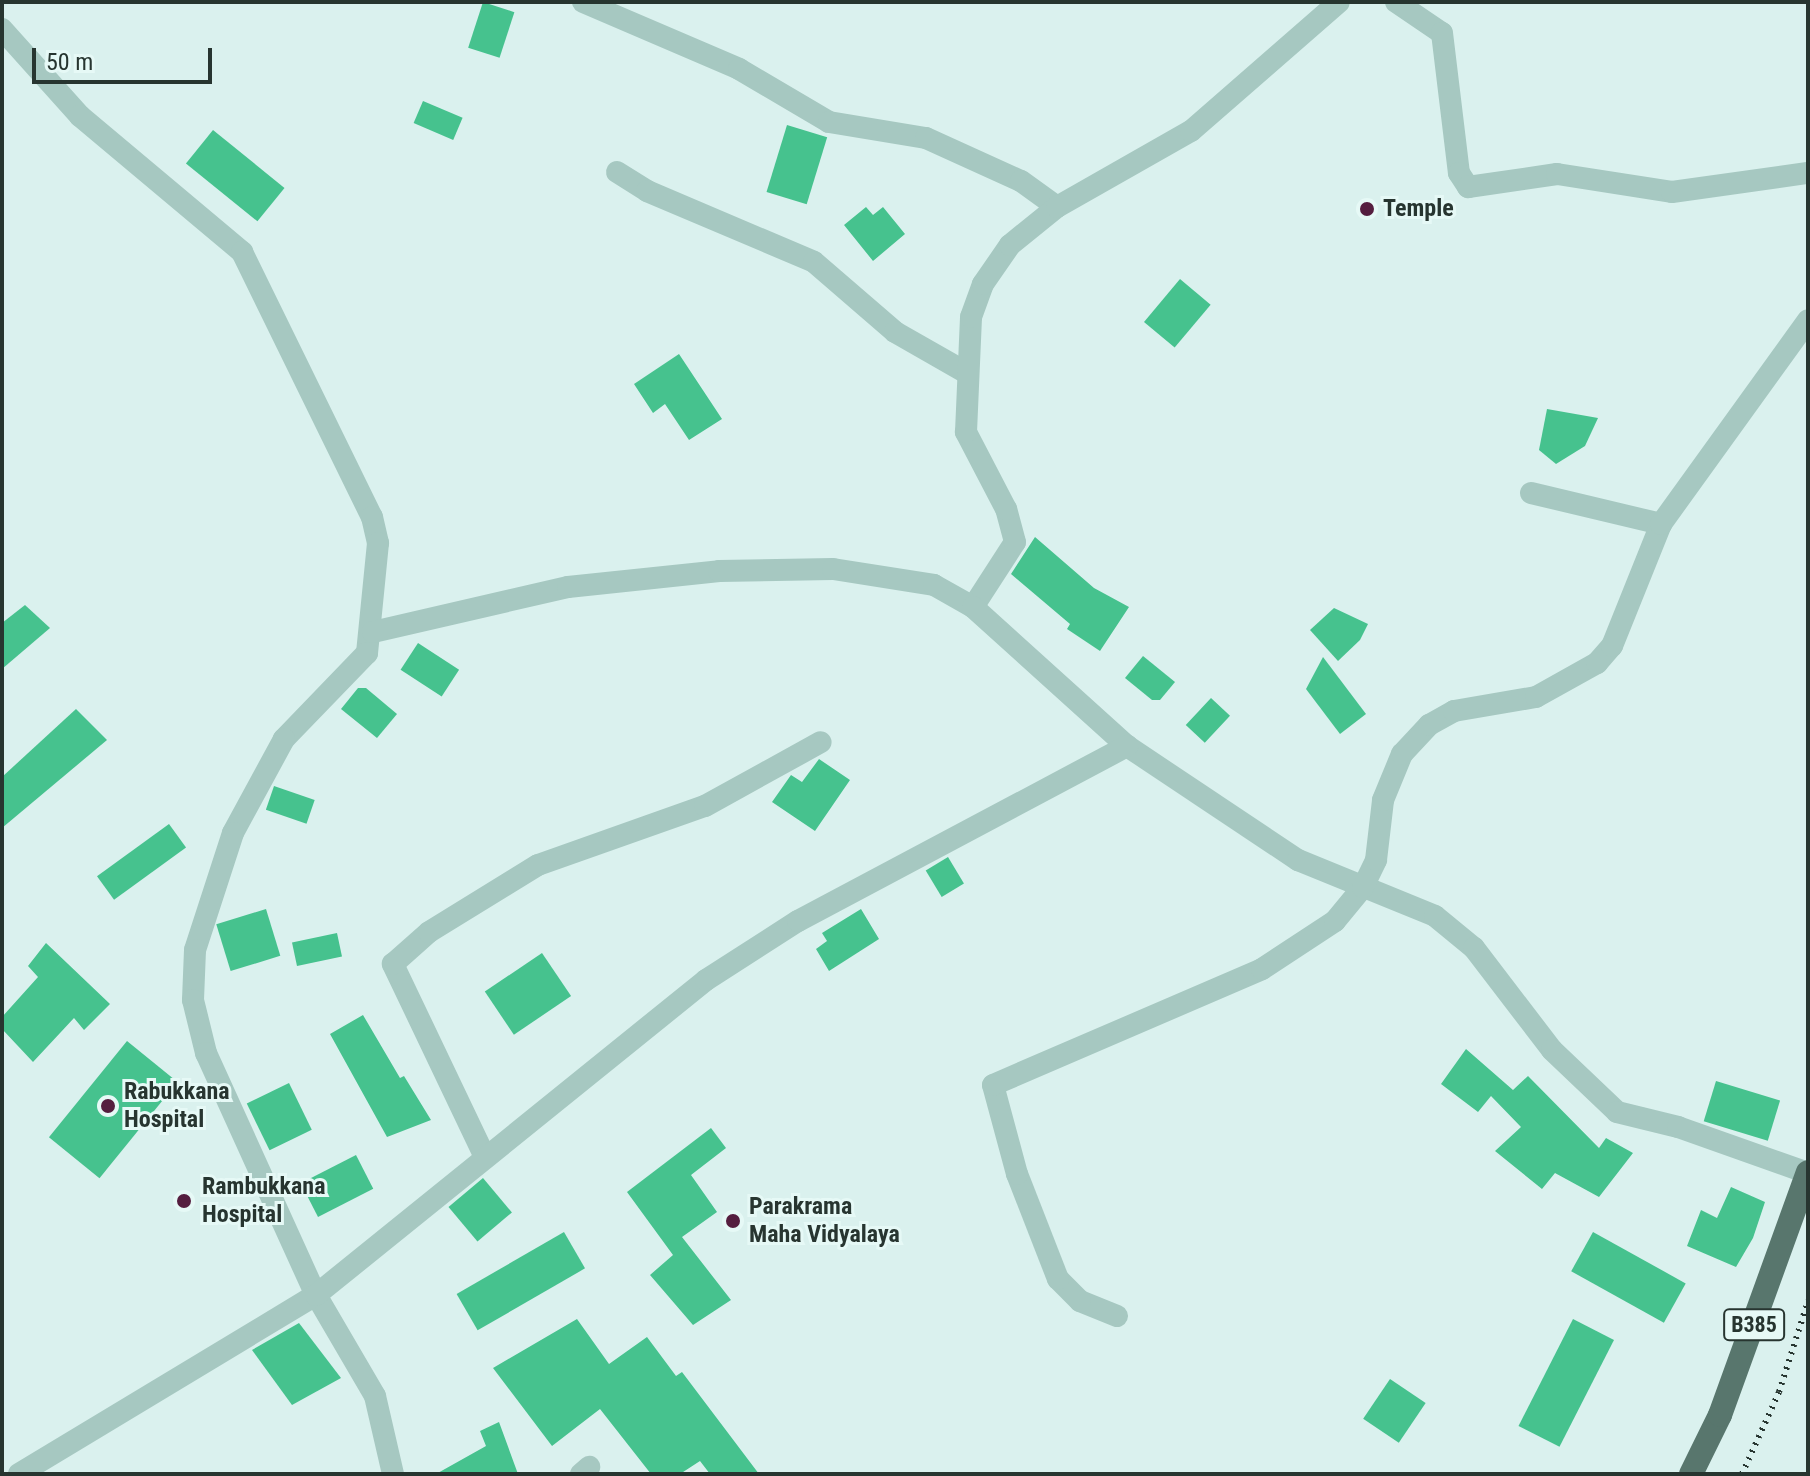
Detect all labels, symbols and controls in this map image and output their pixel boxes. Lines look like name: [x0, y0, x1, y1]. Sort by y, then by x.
scale bar: [36, 32, 216, 82]
text: 50 m: [46, 48, 93, 76]
place label: Temple: [1383, 195, 1454, 223]
marker: Temple: [1358, 200, 1376, 218]
place label: Rabukkana Hospital: [124, 1078, 230, 1134]
marker: Rabukkana Hospital: [99, 1097, 117, 1115]
place label: Rambukkana Hospital: [202, 1173, 325, 1229]
marker: Rambukkana Hospital: [173, 1190, 195, 1212]
place label: Parakrama Maha Vidyalaya: [749, 1193, 900, 1249]
marker: Parakrama Maha Vidyalaya: [724, 1212, 742, 1230]
road number: B385: [1722, 1307, 1786, 1343]

